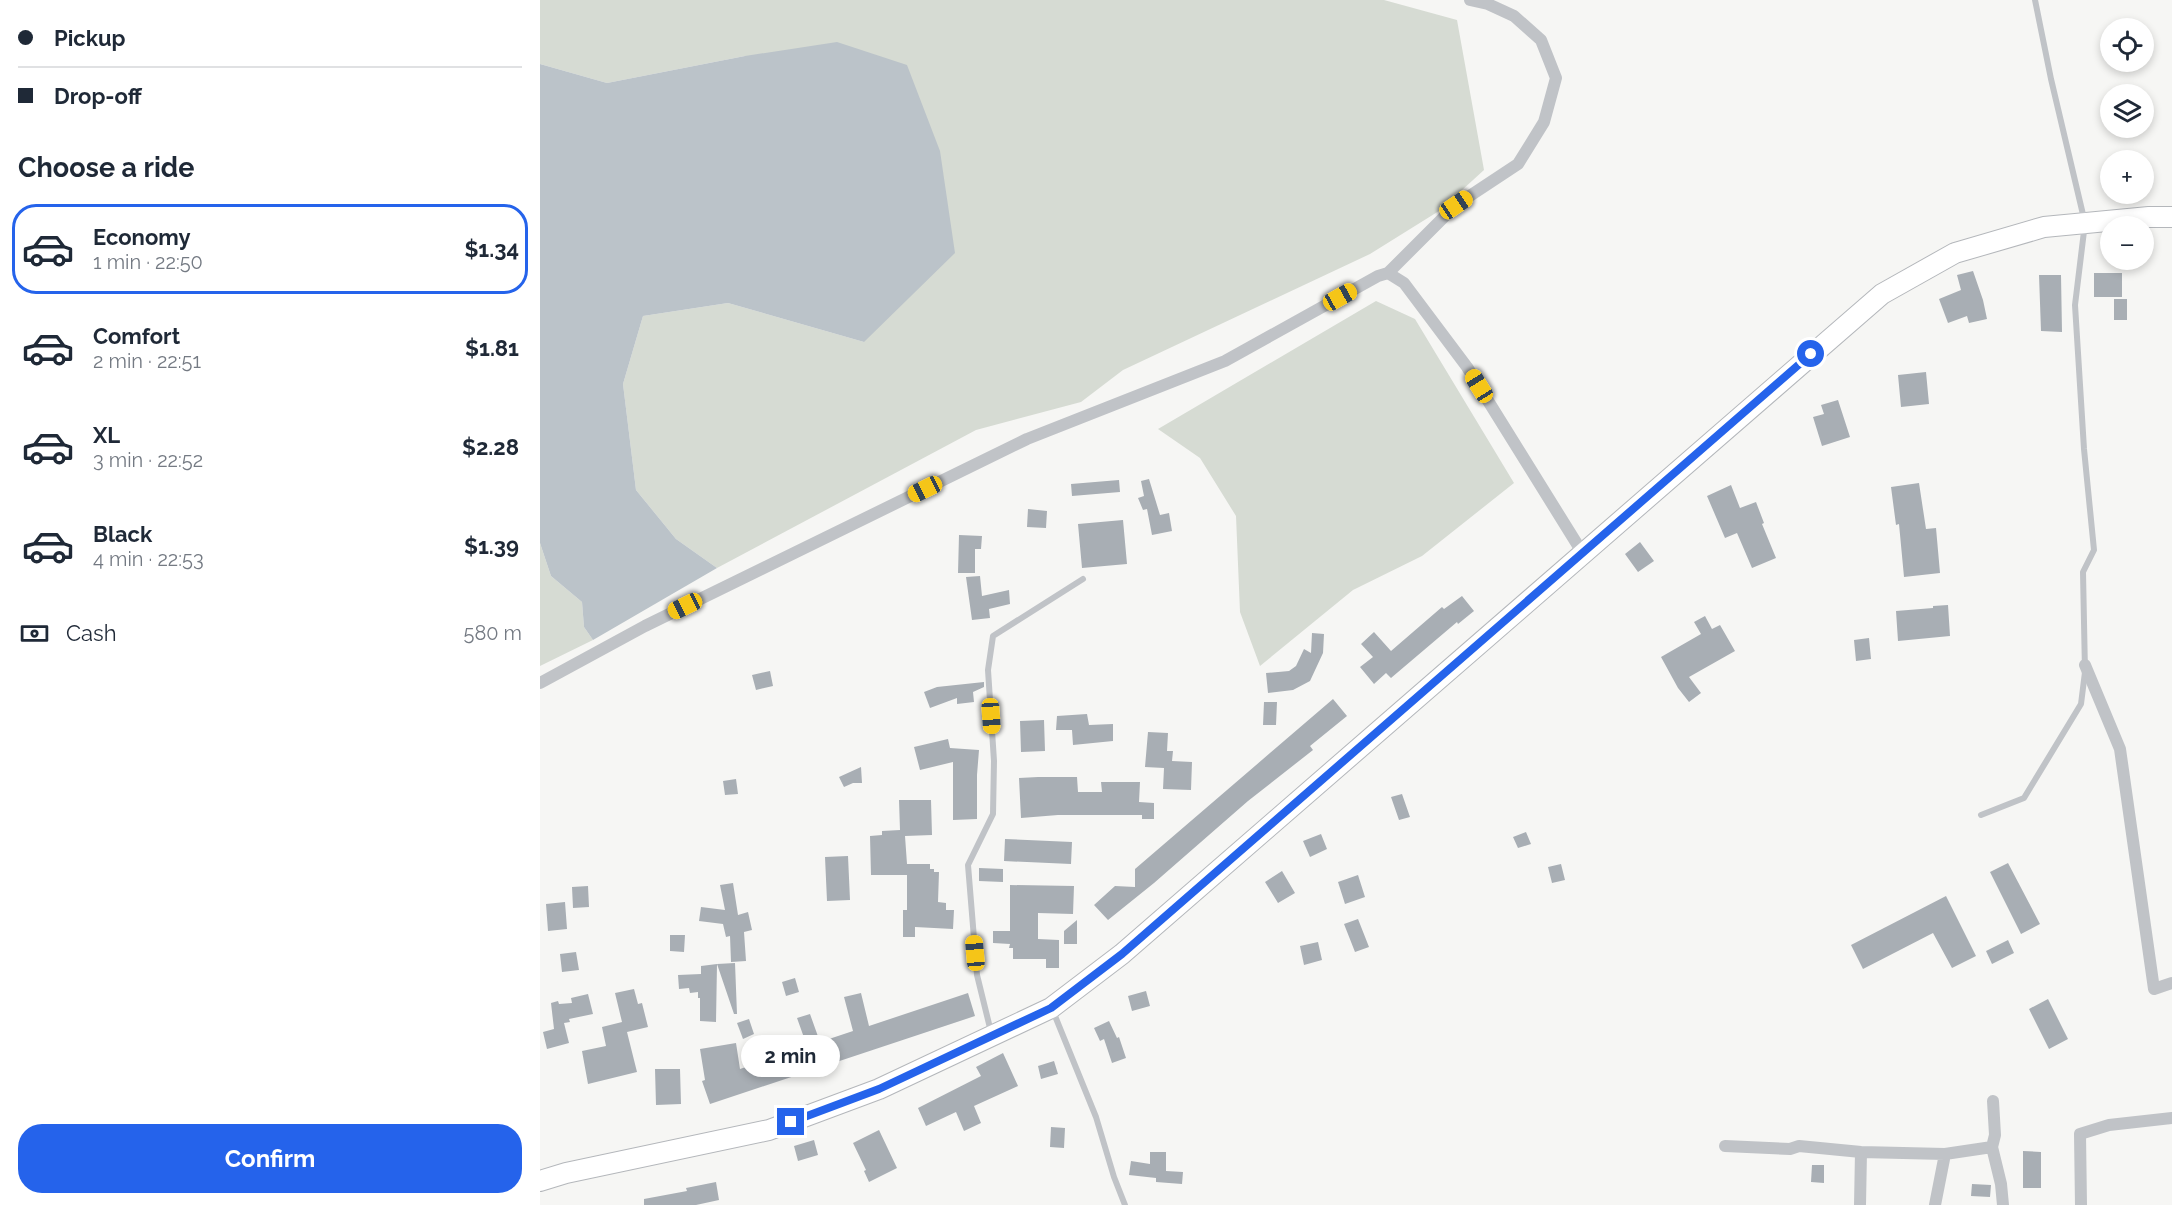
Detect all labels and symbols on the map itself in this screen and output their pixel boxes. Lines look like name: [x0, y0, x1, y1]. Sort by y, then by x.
car: [1436, 187, 1476, 223]
car: [1320, 280, 1360, 314]
route start: [1797, 340, 1824, 367]
car: [1462, 366, 1496, 406]
car: [905, 473, 945, 505]
car: [665, 590, 705, 622]
car: [981, 697, 1001, 735]
car: [964, 934, 986, 972]
callout: 2 min: [742, 1035, 840, 1077]
route end: [777, 1108, 804, 1135]

